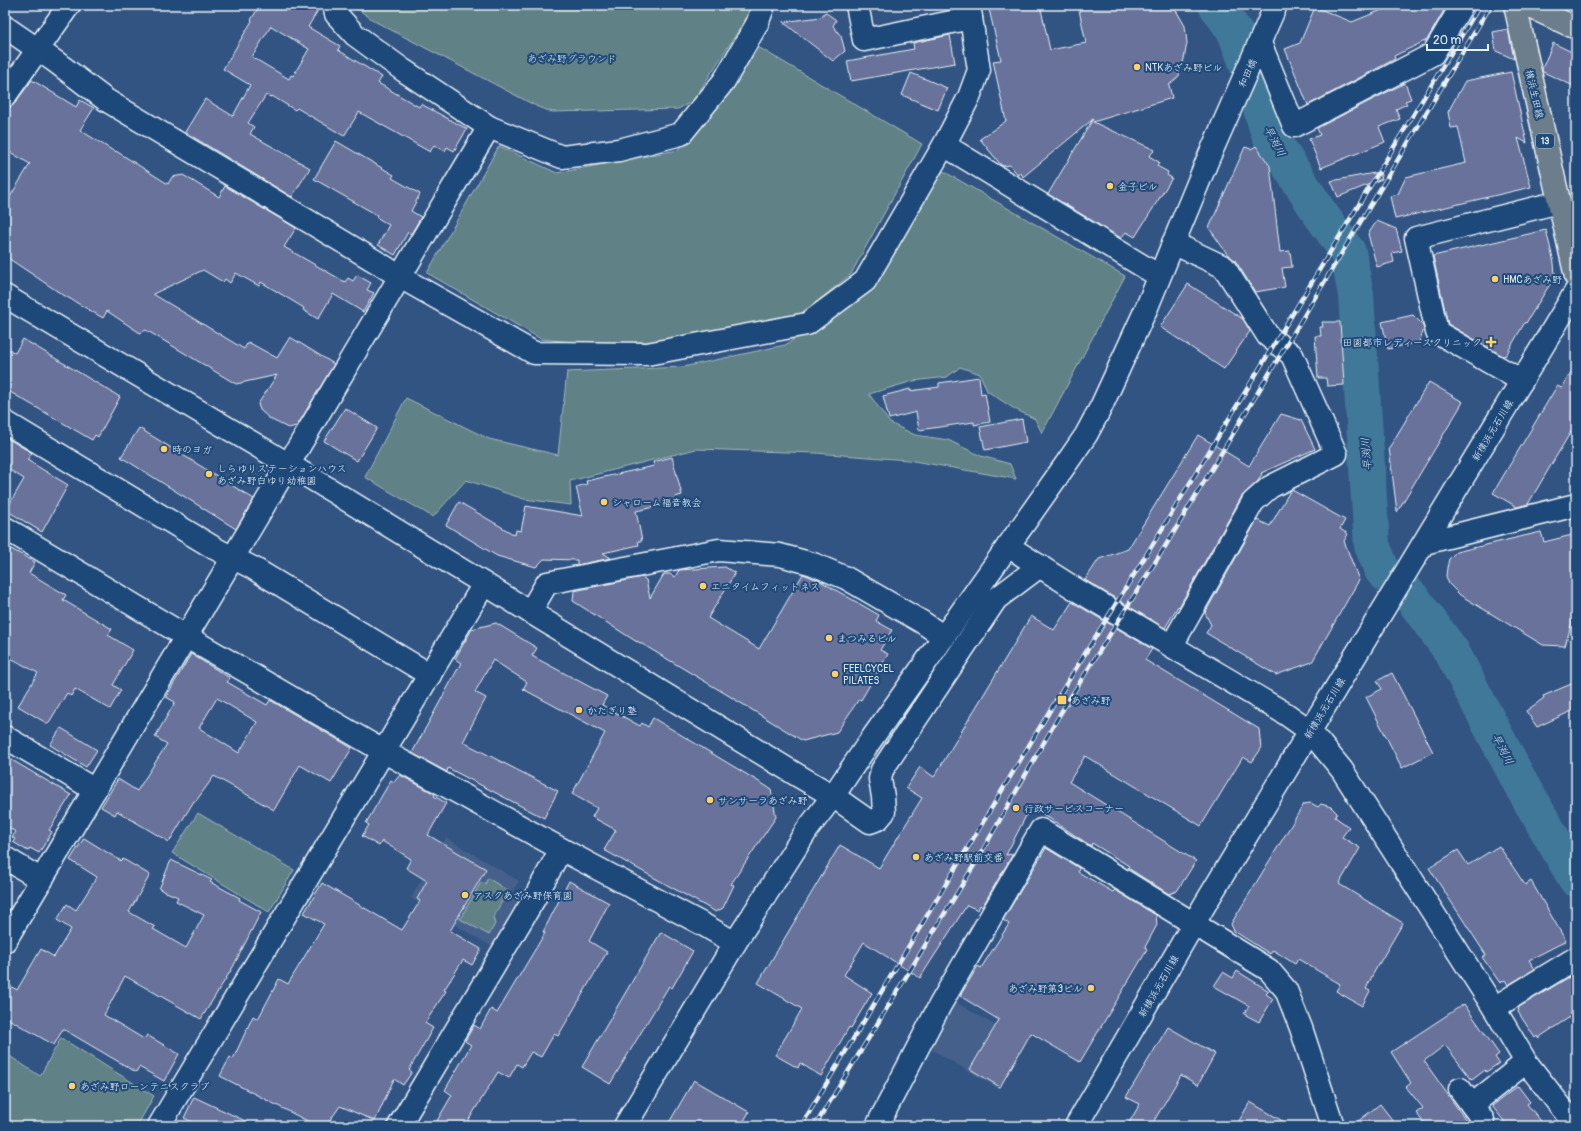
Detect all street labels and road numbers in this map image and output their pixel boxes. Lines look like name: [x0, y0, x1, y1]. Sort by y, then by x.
street label: 和田橋: [1236, 57, 1259, 90]
street label: 横浜生田線: [1523, 69, 1545, 120]
road number: 13: [1536, 134, 1554, 148]
street label: 新横浜元石川線: [1470, 397, 1516, 464]
street label: 新横浜元石川線: [1302, 675, 1348, 742]
street label: 新横浜元石川線: [1136, 953, 1182, 1020]

